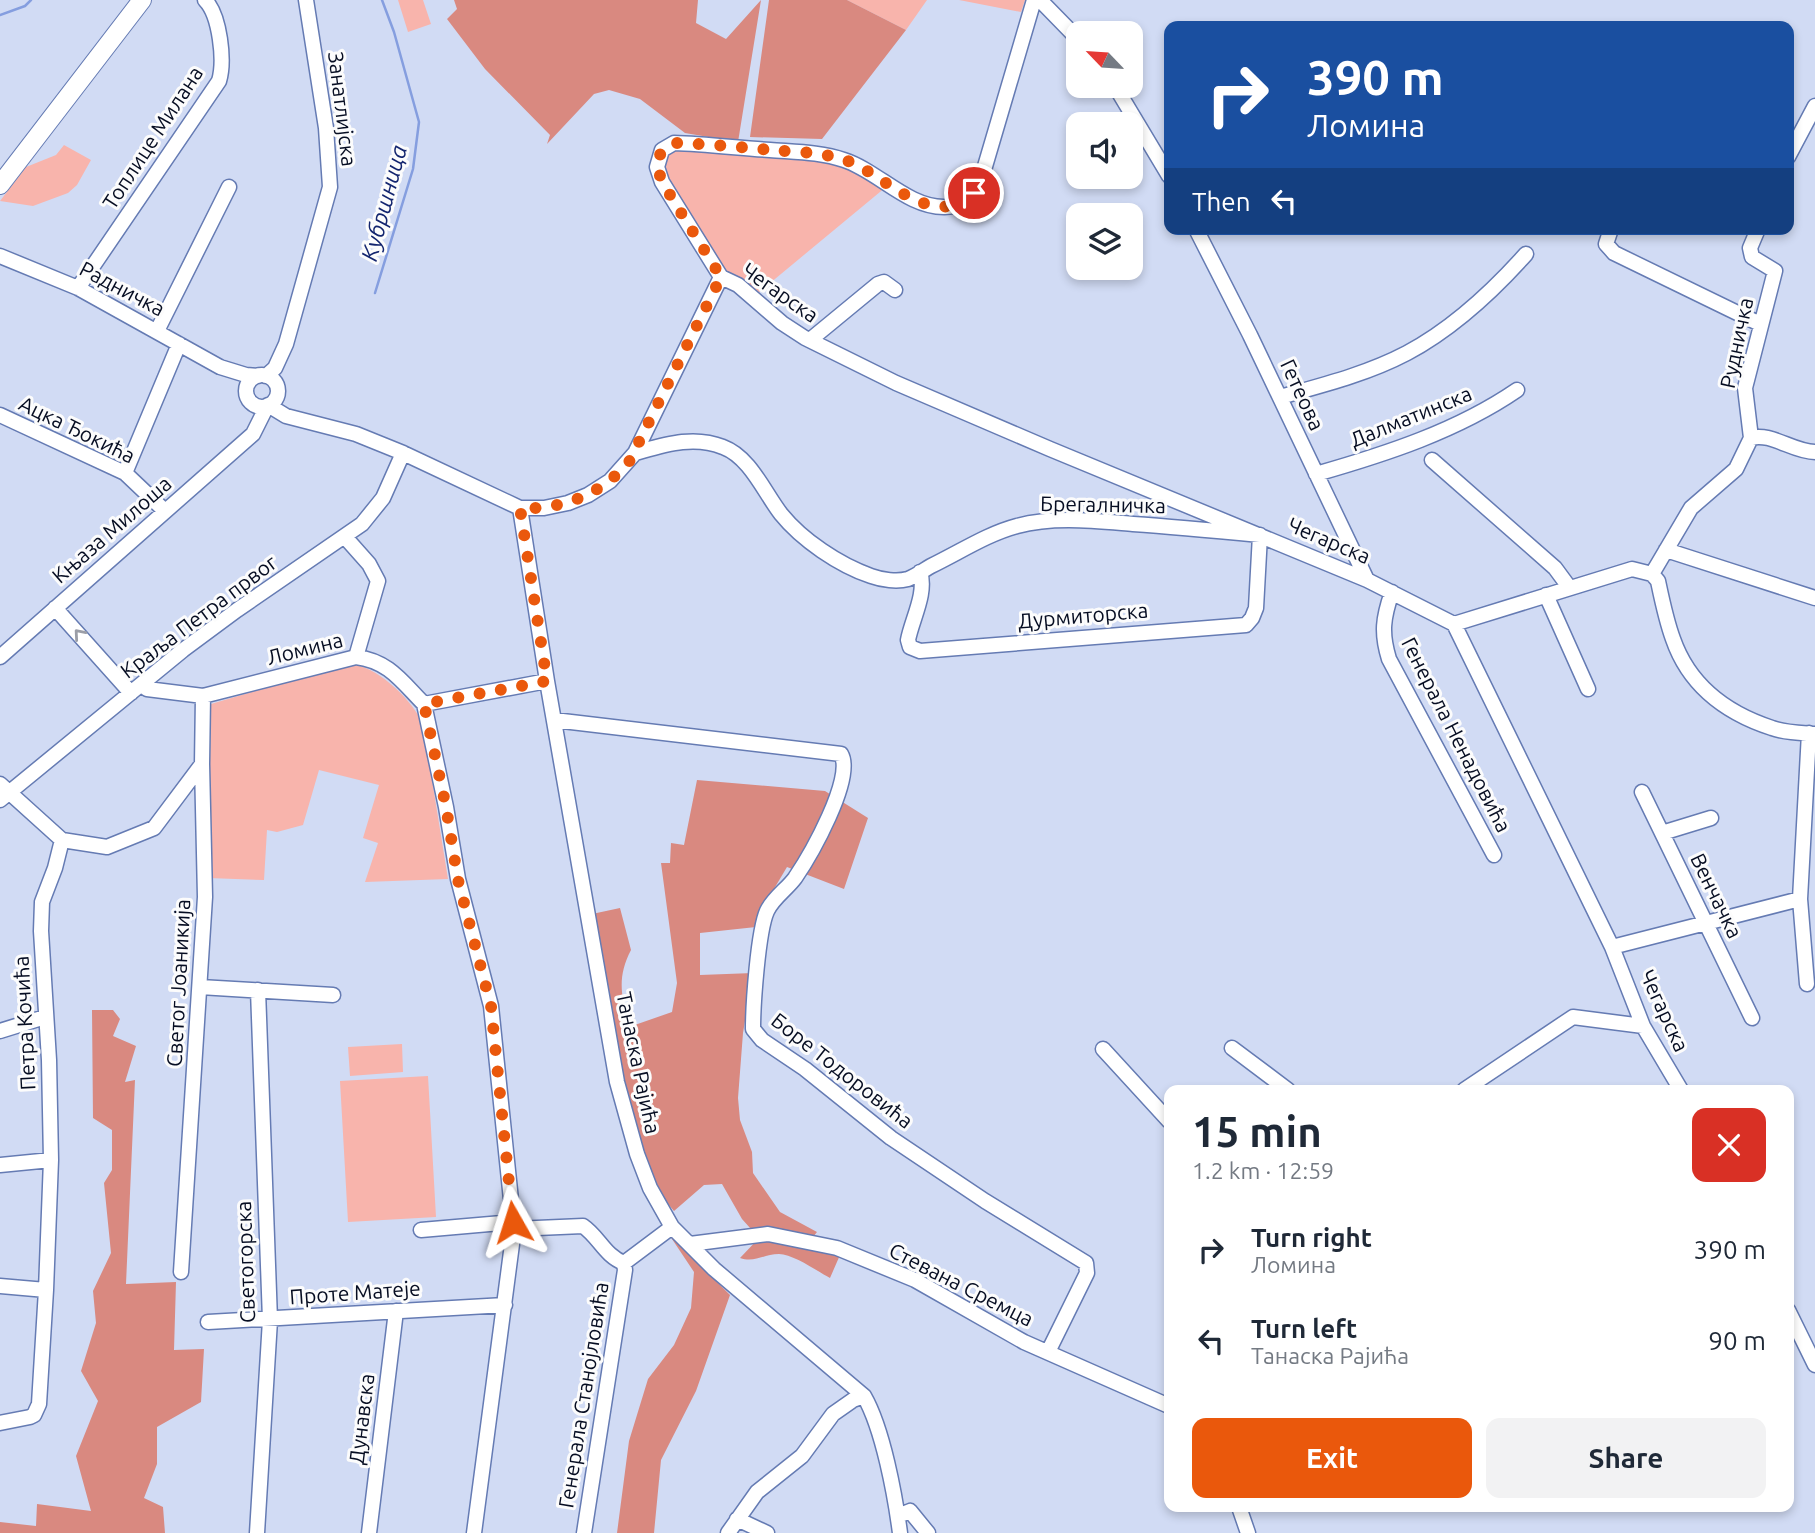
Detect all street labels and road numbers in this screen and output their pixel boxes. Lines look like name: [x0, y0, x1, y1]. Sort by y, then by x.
street label: Занатлијска: [324, 50, 362, 168]
street label: Топлице Милана: [97, 62, 207, 213]
street label: Радничка: [76, 256, 169, 320]
street label: Чегарска: [738, 257, 823, 327]
street label: Рудничка: [1715, 295, 1757, 390]
street label: Гетеова: [1276, 355, 1330, 434]
street label: Далматинска: [1346, 381, 1475, 451]
street label: Ацка Ђокића: [16, 391, 139, 468]
street label: Књаза Милоша: [47, 471, 176, 588]
street label: Брегалничка: [1040, 491, 1166, 517]
street label: Чегарска: [1284, 512, 1374, 568]
street label: Краља Петра првог: [116, 549, 282, 683]
street label: Дурмиторска: [1017, 597, 1149, 633]
street label: Ломина: [264, 627, 345, 669]
street label: Генерала Ненадовића: [1397, 633, 1517, 836]
street label: Венчачка: [1686, 849, 1748, 942]
street label: Светог Јоаникија: [162, 898, 194, 1068]
street label: Петра Кочића: [9, 955, 40, 1091]
street label: Чегарска: [1636, 966, 1694, 1055]
street label: Танаска Рајића: [612, 990, 666, 1136]
street label: Боре Тодоровића: [767, 1008, 918, 1133]
street label: Светогорска: [231, 1201, 259, 1323]
street label: Стевана Сремца: [885, 1237, 1038, 1331]
street label: Проте Матеје: [289, 1275, 421, 1309]
street label: Генерала Станојловића: [553, 1280, 613, 1510]
street label: Дунавска: [344, 1372, 378, 1466]

